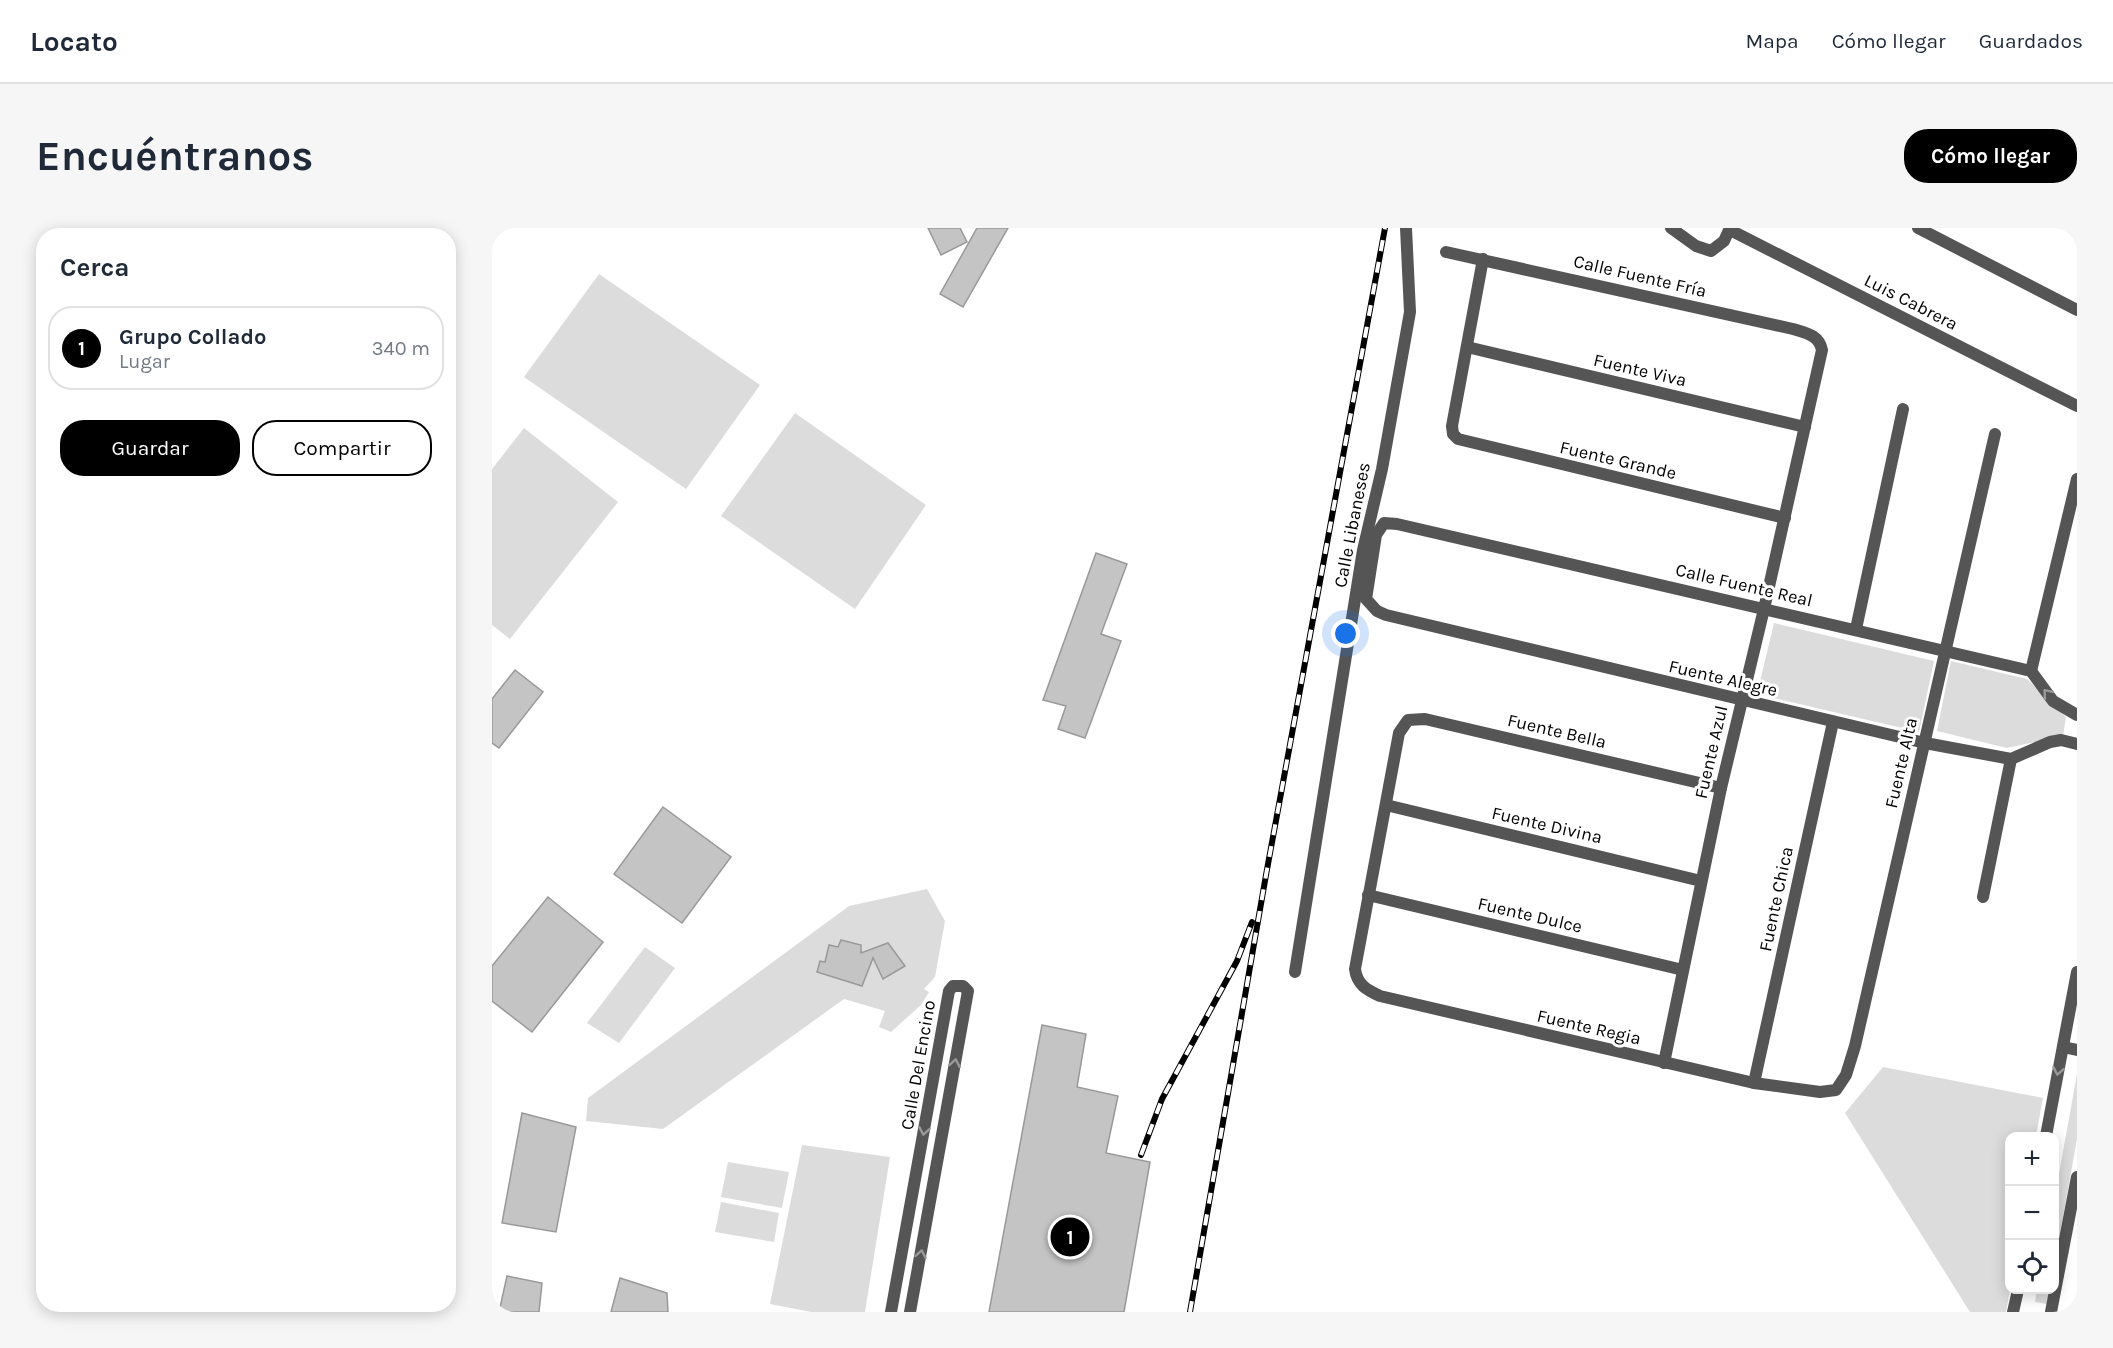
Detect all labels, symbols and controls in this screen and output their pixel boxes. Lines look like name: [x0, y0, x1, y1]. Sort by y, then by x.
text: Locato: [30, 25, 118, 58]
text: Mapa: [1745, 29, 1799, 53]
text: Cómo llegar: [1832, 29, 1946, 53]
text: Guardados: [1979, 29, 2083, 53]
button: Cómo llegar: [1904, 129, 2077, 183]
text: Encuéntranos: [36, 131, 314, 181]
street label: Calle Fuente Fría: [1571, 250, 1709, 302]
text: Cerca: [60, 252, 129, 283]
street label: Luis Cabrera: [1860, 269, 1962, 335]
text: Grupo Collado: [119, 324, 266, 350]
text: 1: [78, 337, 85, 360]
text: 340 m: [372, 337, 430, 360]
street label: Fuente Viva: [1591, 349, 1689, 391]
text: Lugar: [119, 350, 170, 373]
button: Guardar: [60, 420, 240, 476]
button: Compartir: [252, 420, 432, 476]
street label: Fuente Grande: [1558, 436, 1678, 484]
street label: Calle Libaneses: [1329, 460, 1375, 590]
street label: Calle Fuente Real: [1673, 559, 1815, 611]
your location: [1331, 619, 1360, 648]
street label: Fuente Alegre: [1667, 655, 1779, 701]
one-way arrow: [2043, 689, 2054, 700]
street label: Fuente Azul: [1690, 703, 1732, 801]
street label: Fuente Bella: [1505, 709, 1609, 753]
street label: Fuente Alta: [1880, 716, 1922, 810]
street label: Fuente Divina: [1490, 802, 1604, 848]
street label: Fuente Chica: [1754, 845, 1798, 953]
street label: Fuente Dulce: [1476, 892, 1584, 938]
street label: Calle Del Encino: [896, 998, 940, 1132]
street label: Fuente Regia: [1535, 1004, 1643, 1050]
one-way arrow: [949, 1058, 961, 1067]
one-way arrow: [2052, 1066, 2065, 1076]
one-way arrow: [918, 1126, 931, 1136]
map controls: [2005, 1132, 2059, 1294]
button: +: [2005, 1132, 2059, 1186]
button: −: [2005, 1186, 2059, 1240]
pin: 1: [1050, 1214, 1090, 1260]
button: locate: [2005, 1240, 2059, 1294]
one-way arrow: [914, 1250, 927, 1260]

